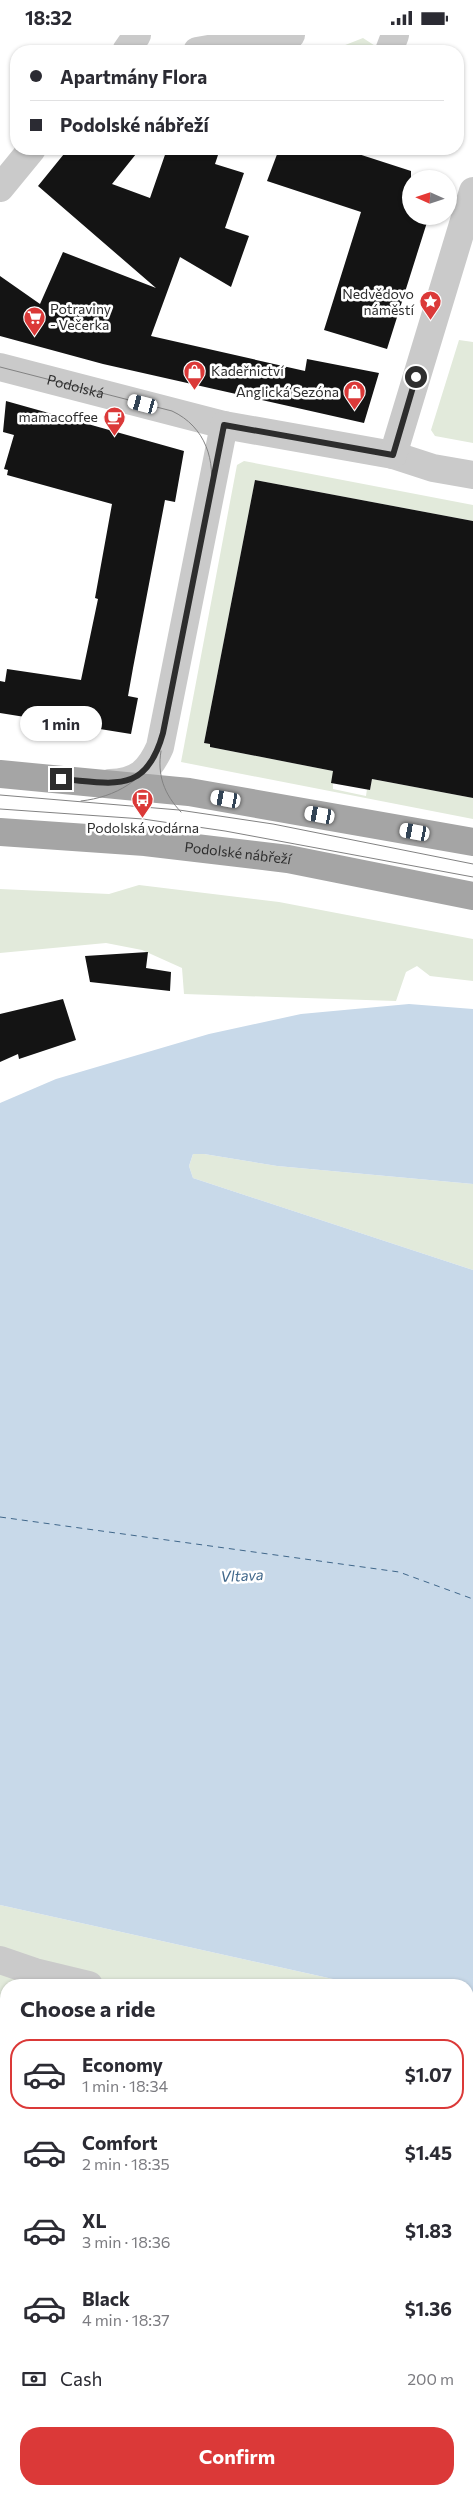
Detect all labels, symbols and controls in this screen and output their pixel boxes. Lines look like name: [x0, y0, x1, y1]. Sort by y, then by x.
text: 18:32: [25, 6, 72, 29]
text: Apartmány Flora: [60, 65, 207, 88]
text: Podolské nábřeží: [60, 113, 209, 136]
north arrow: [402, 170, 458, 225]
map controls: [402, 170, 457, 225]
place label: Nedvědovo náměstí: [342, 285, 414, 318]
place icon: Nedvědovo náměstí: [418, 290, 442, 321]
place label: Potraviny - Večerka: [50, 300, 111, 333]
supermarket icon: Potraviny - Večerka: [22, 305, 46, 336]
shop icon: Kadeřnictví: [183, 359, 207, 390]
place label: Kadeřnictví: [211, 362, 284, 379]
route start: [405, 366, 427, 388]
street label: Podolská: [45, 371, 106, 402]
shop icon: Anglická Sezóna: [343, 380, 367, 411]
place label: Anglická Sezóna: [236, 383, 339, 400]
car: [126, 393, 159, 415]
cafe icon: mamacoffee: [102, 405, 126, 436]
place label: mamacoffee: [19, 408, 98, 425]
callout: 1 min: [20, 707, 102, 741]
text: 1 min: [42, 714, 80, 733]
route end: [50, 768, 72, 790]
bus stop icon: Podolská vodárna: [131, 788, 155, 819]
car: [209, 789, 242, 809]
car: [303, 805, 336, 825]
place label: Podolská vodárna: [87, 819, 199, 836]
car: [398, 822, 431, 842]
street label: Podolské nábřeží: [184, 838, 294, 868]
water label: Vltava: [220, 1565, 264, 1585]
text: Choose a ride: [20, 1995, 155, 2022]
icon: car: [22, 2052, 67, 2097]
text: Economy: [82, 2053, 163, 2076]
text: $1.07: [405, 2063, 452, 2086]
text: 1 min · 18:34: [82, 2076, 168, 2095]
icon: car: [22, 2130, 67, 2175]
text: Comfort: [82, 2131, 158, 2154]
text: $1.45: [405, 2141, 452, 2164]
text: 2 min · 18:35: [82, 2154, 170, 2173]
icon: car: [22, 2208, 67, 2253]
text: XL: [82, 2209, 107, 2232]
text: $1.83: [405, 2219, 452, 2242]
text: 3 min · 18:36: [82, 2232, 171, 2251]
icon: car: [22, 2286, 67, 2331]
text: Black: [82, 2287, 130, 2310]
text: $1.36: [405, 2297, 452, 2320]
text: 4 min · 18:37: [82, 2310, 170, 2329]
icon: cash: [20, 2365, 48, 2393]
text: Cash: [60, 2367, 102, 2390]
text: 200 m: [407, 2369, 454, 2388]
button: Confirm: [20, 2427, 454, 2485]

